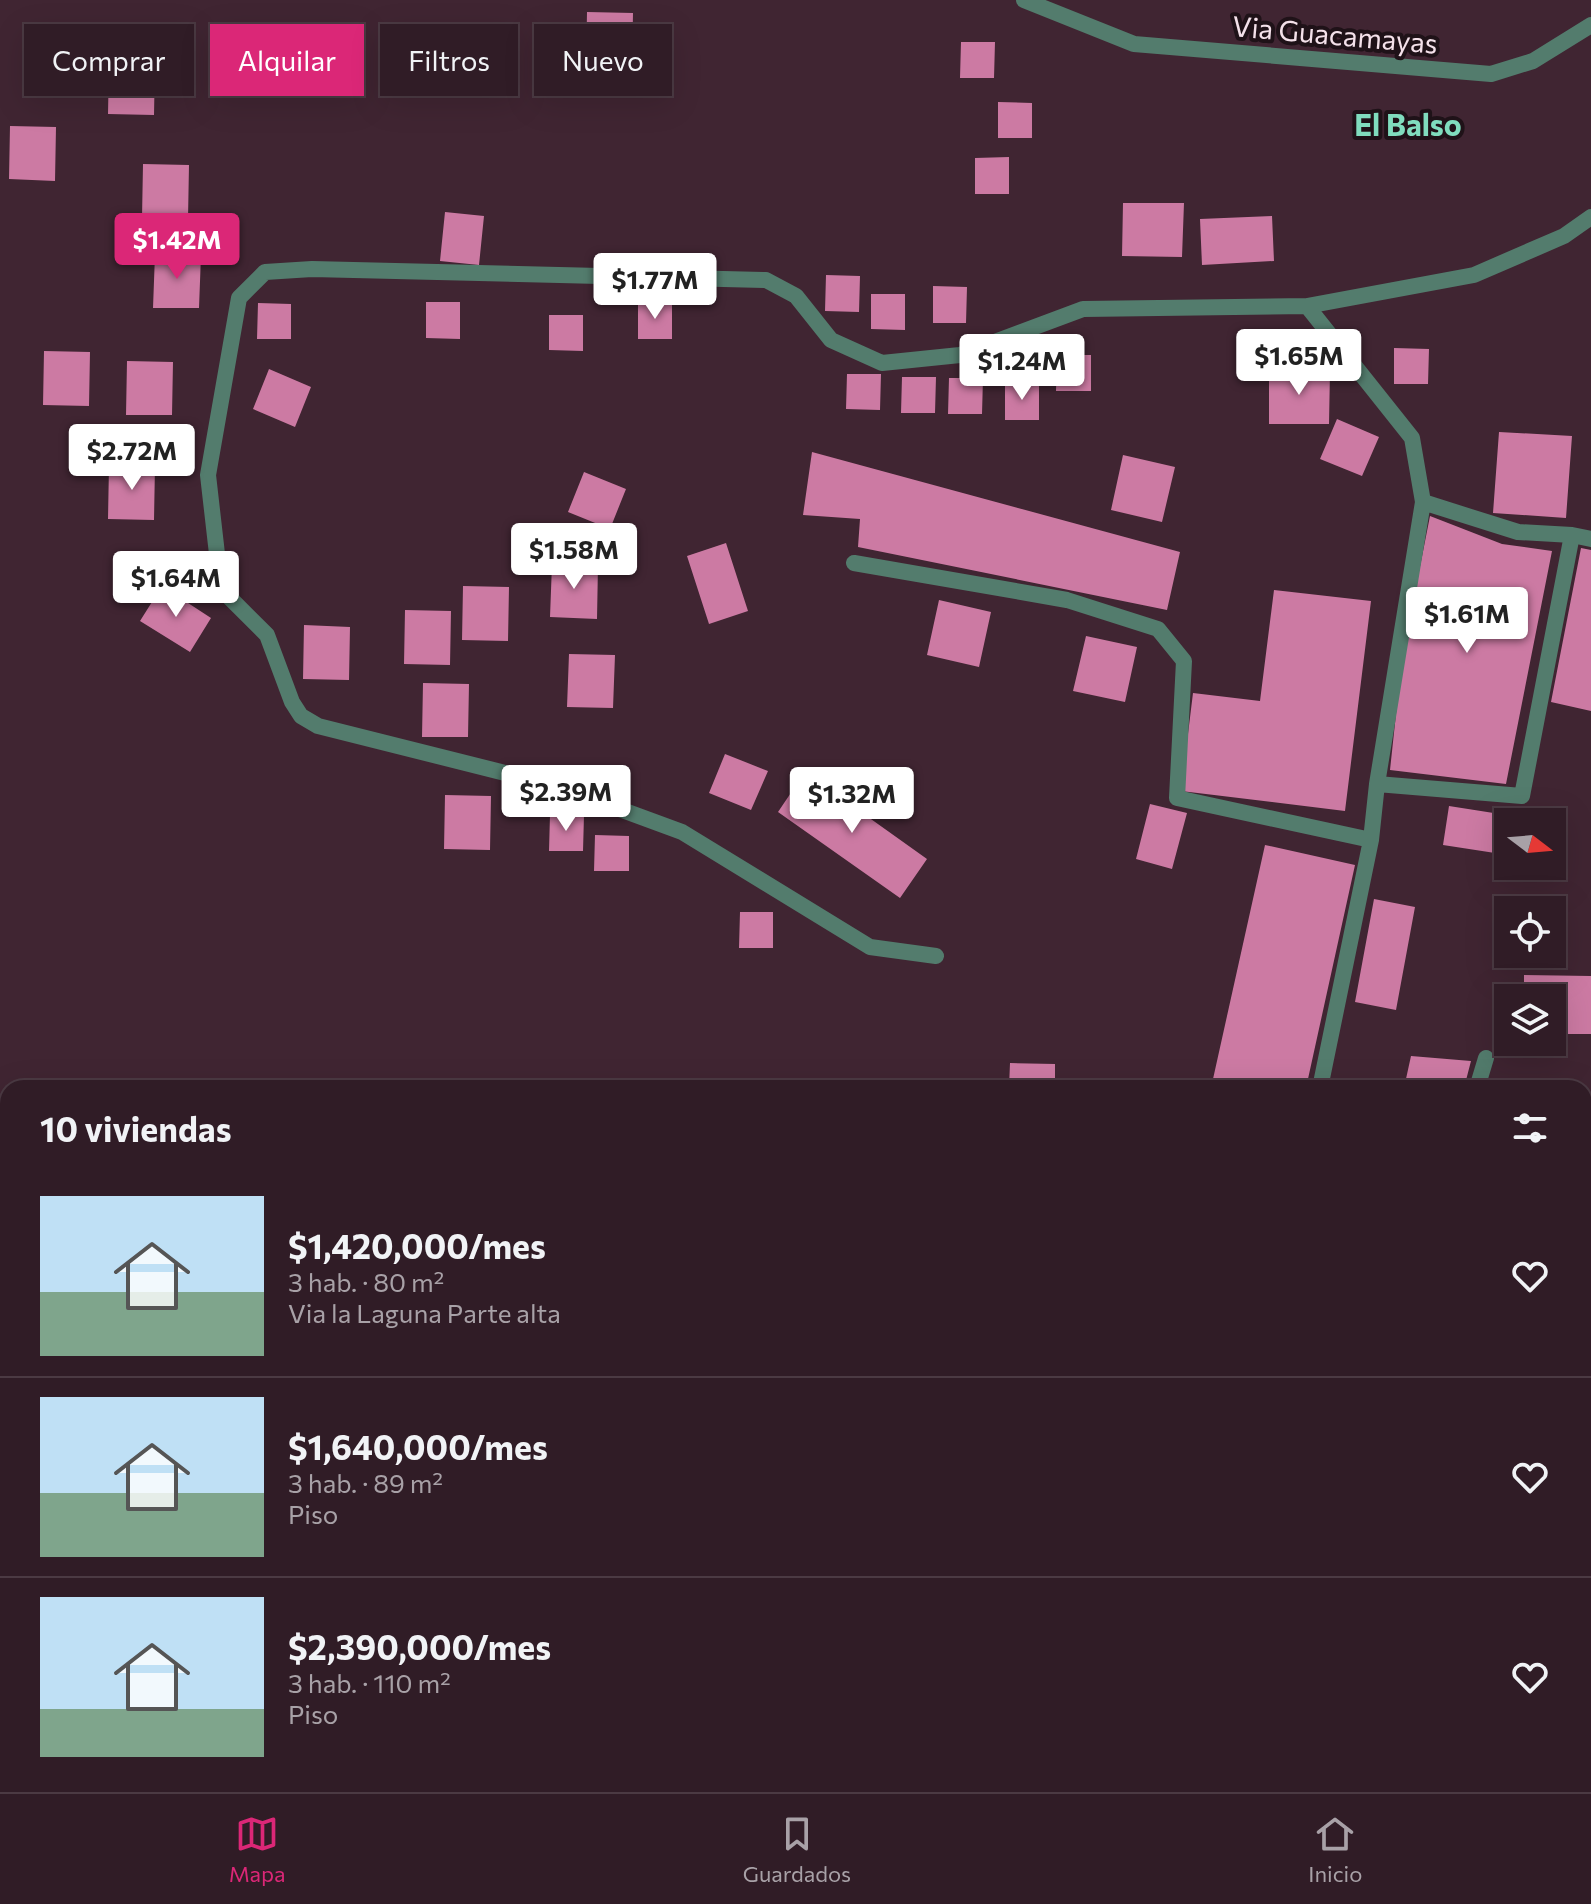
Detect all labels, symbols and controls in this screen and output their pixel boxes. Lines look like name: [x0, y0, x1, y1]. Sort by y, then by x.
street label: Via Guacamayas: [1231, 8, 1439, 60]
chip: Comprar: [24, 24, 194, 96]
chip: Alquilar: [210, 24, 364, 96]
chip: Filtros: [380, 24, 518, 96]
chip: Nuevo: [534, 24, 672, 96]
district label: El Balso: [1354, 105, 1462, 142]
pin: $1.42M: [112, 213, 242, 281]
text: $1.42M: [133, 223, 221, 254]
pin: $1.77M: [590, 253, 720, 321]
text: $1.77M: [612, 263, 698, 294]
pin: $1.65M: [1234, 329, 1364, 397]
pin: $1.24M: [957, 334, 1087, 402]
text: $1.65M: [1254, 339, 1344, 370]
text: $1.24M: [977, 344, 1067, 375]
pin: $2.72M: [67, 424, 197, 492]
text: $2.72M: [87, 434, 177, 465]
pin: $1.58M: [509, 523, 639, 591]
text: $1.58M: [529, 533, 619, 564]
pin: $1.64M: [111, 551, 241, 619]
text: $1.64M: [131, 561, 221, 592]
pin: $1.61M: [1402, 587, 1532, 655]
text: $1.61M: [1424, 597, 1510, 628]
pin: $2.39M: [501, 765, 631, 833]
pin: $1.32M: [787, 767, 917, 835]
text: $2.39M: [520, 775, 612, 806]
text: $1.32M: [808, 777, 896, 808]
north arrow: [1494, 808, 1566, 880]
map controls: [1494, 808, 1566, 1056]
button: locate: [1494, 896, 1566, 968]
button: layers: [1494, 984, 1566, 1056]
icon: filters: [1508, 1106, 1552, 1150]
text: 10 viviendas: [40, 1107, 232, 1149]
text: $1,420,000/mes: [288, 1224, 546, 1266]
icon: home: [104, 1228, 200, 1324]
icon: heart: [1508, 1254, 1552, 1298]
text: 3 hab. · 80 m²: [288, 1266, 444, 1297]
text: Via la Laguna Parte alta: [288, 1297, 561, 1328]
text: $1,640,000/mes: [288, 1425, 548, 1467]
icon: home: [104, 1429, 200, 1525]
icon: heart: [1508, 1455, 1552, 1499]
text: 3 hab. · 89 m²: [288, 1467, 443, 1498]
text: Piso: [288, 1498, 338, 1529]
text: $2,390,000/mes: [288, 1625, 551, 1667]
icon: home: [104, 1629, 200, 1725]
icon: heart: [1508, 1655, 1552, 1699]
text: 3 hab. · 110 m²: [288, 1667, 451, 1698]
text: Piso: [288, 1698, 338, 1729]
tab: Mapa: [229, 1812, 286, 1887]
tab: Guardados: [743, 1812, 851, 1887]
tab: Inicio: [1308, 1812, 1362, 1887]

